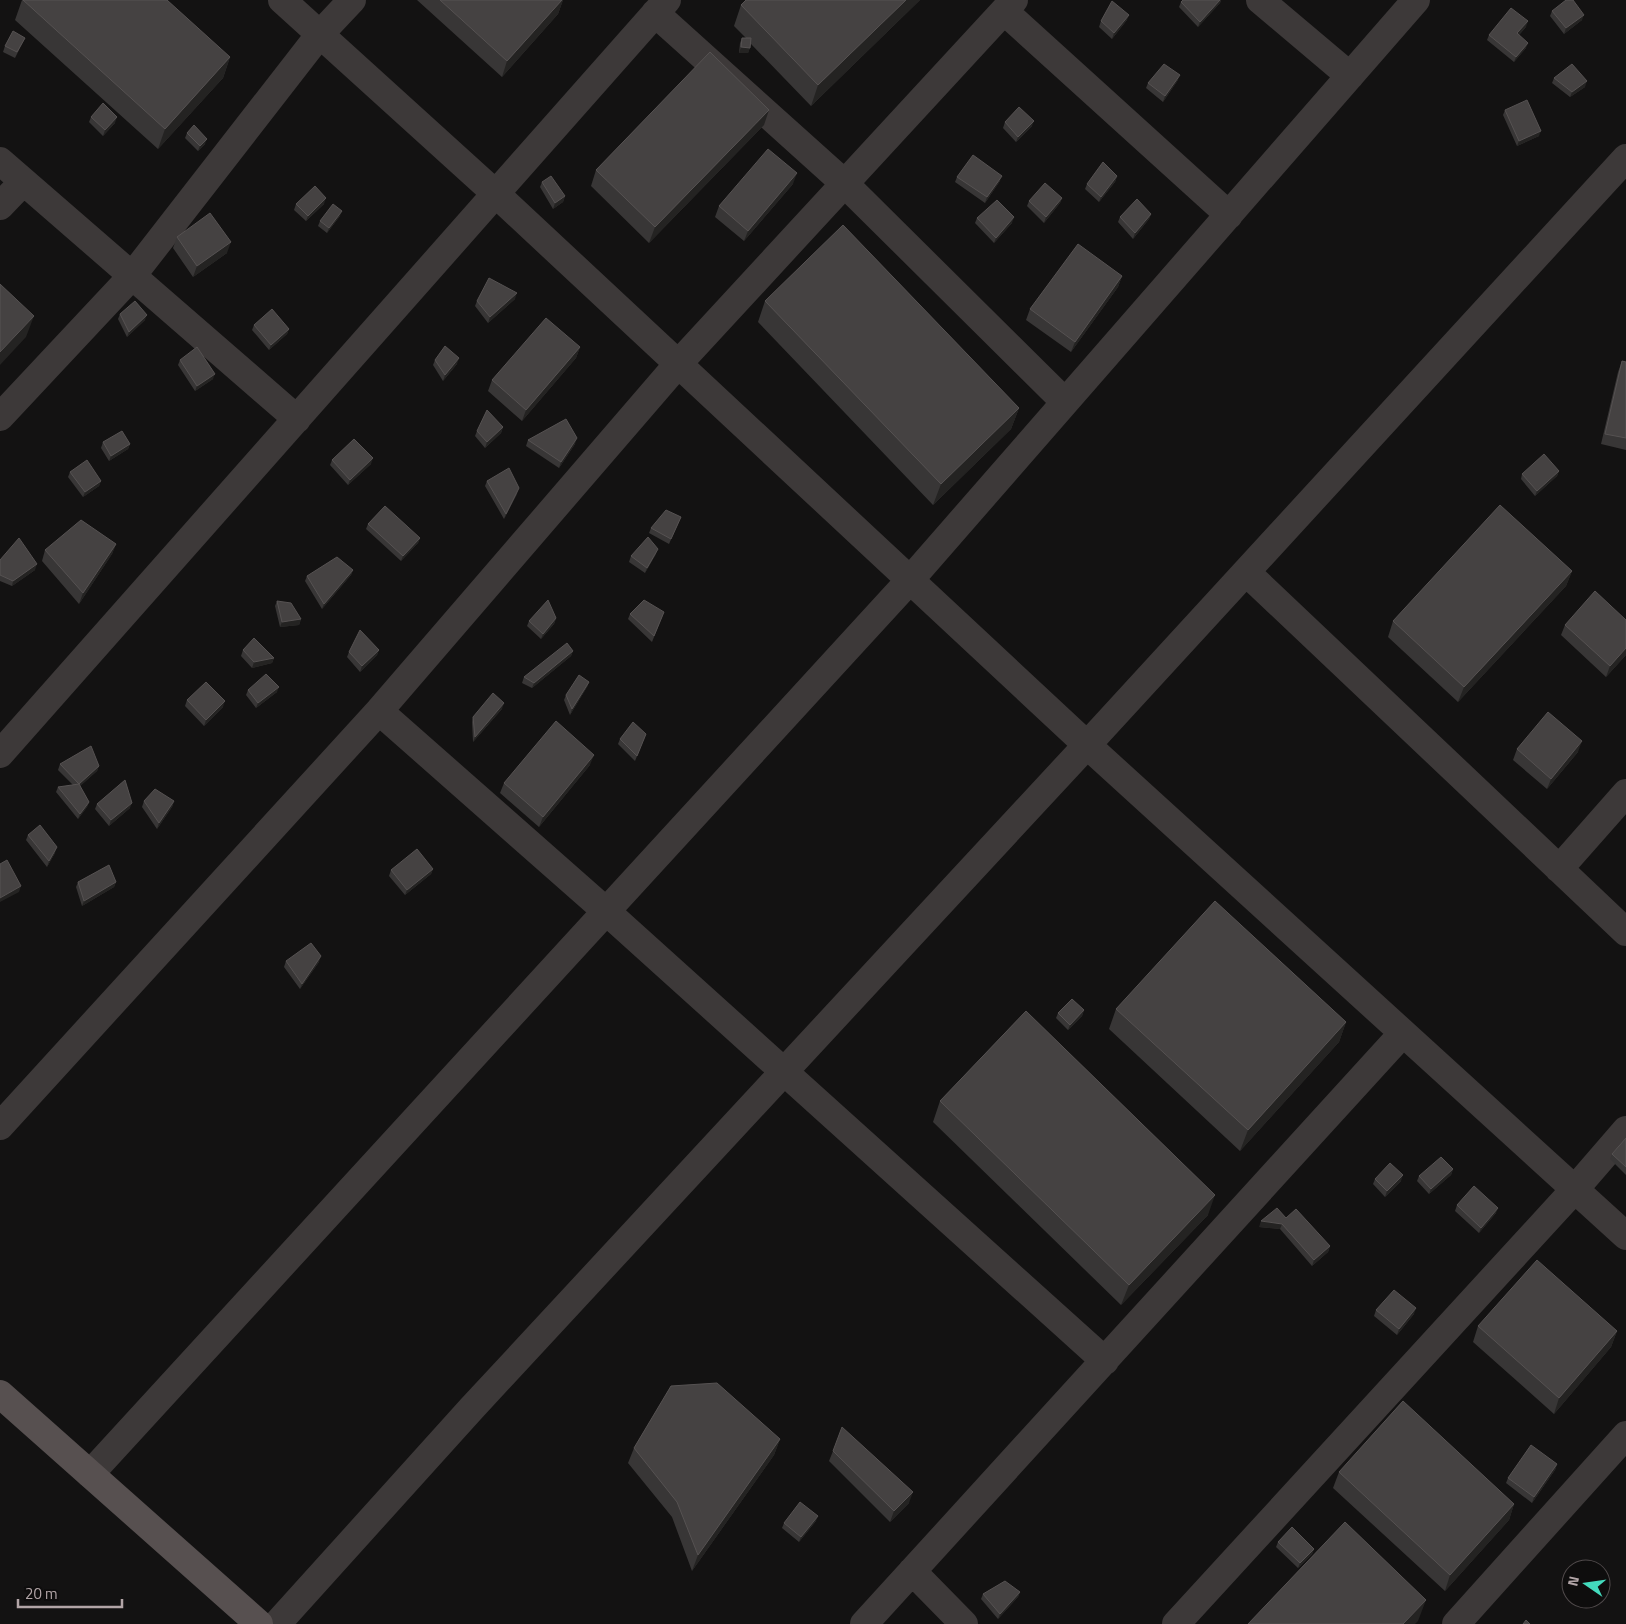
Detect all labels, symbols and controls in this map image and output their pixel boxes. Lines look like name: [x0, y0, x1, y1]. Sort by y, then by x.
north arrow: [1561, 1559, 1611, 1609]
text: N: [1562, 1574, 1584, 1588]
scale bar: [18, 1576, 121, 1608]
text: 20 m: [25, 1582, 58, 1605]

